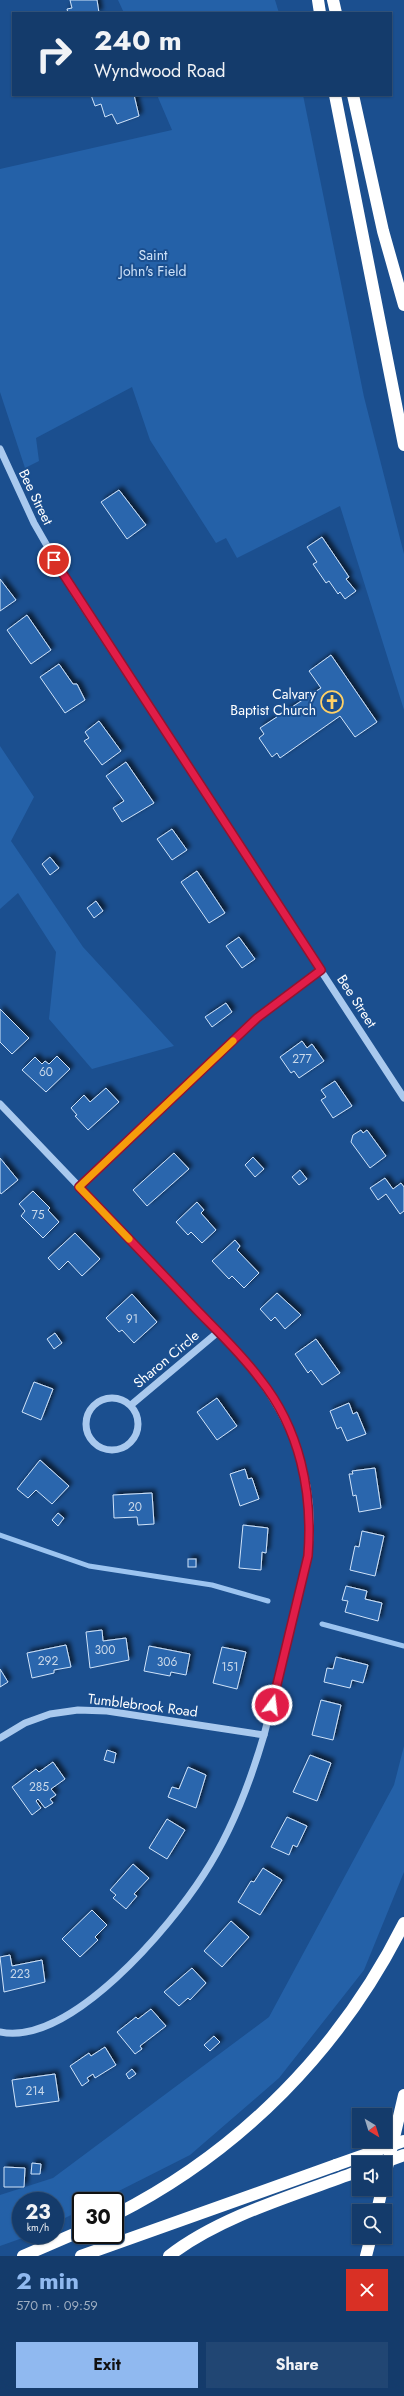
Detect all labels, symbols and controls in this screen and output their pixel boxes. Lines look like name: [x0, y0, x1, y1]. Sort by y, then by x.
text: 240 m: [94, 20, 182, 61]
icon: right: [28, 28, 80, 80]
text: Wyndwood Road: [94, 58, 226, 84]
park label: Saint John's Field: [118, 245, 186, 281]
street label: Bee Street: [14, 466, 58, 529]
pin: [37, 543, 71, 577]
icon: arrive: [43, 549, 65, 571]
place label: Calvary Baptist Church: [230, 684, 317, 720]
church icon: Calvary Baptist Church: [319, 689, 345, 715]
street label: Bee Street: [332, 970, 382, 1032]
house number: 277: [292, 1050, 312, 1068]
house number: 60: [39, 1063, 53, 1081]
house number: 75: [31, 1206, 45, 1224]
house number: 91: [126, 1310, 138, 1328]
street label: Sharon Circle: [129, 1325, 203, 1393]
house number: 20: [128, 1498, 142, 1516]
house number: 300: [95, 1641, 115, 1659]
house number: 292: [38, 1652, 58, 1670]
house number: 306: [157, 1653, 177, 1671]
house number: 151: [221, 1658, 239, 1676]
position arrow: [251, 1684, 293, 1726]
street label: Tumblebrook Road: [87, 1688, 199, 1722]
house number: 285: [29, 1778, 49, 1796]
house number: 223: [10, 1965, 31, 1983]
house number: 214: [25, 2082, 45, 2100]
north arrow: [352, 2108, 392, 2148]
map controls: [352, 2108, 392, 2244]
button: sound: [352, 2156, 392, 2196]
speed limit sign: 30: [72, 2192, 124, 2244]
text: 23: [25, 2198, 51, 2227]
button: search: [352, 2204, 392, 2244]
text: km/h: [27, 2220, 49, 2235]
text: 2 min: [16, 2263, 79, 2298]
button: close: [346, 2269, 388, 2311]
text: 570 m · 09:59: [16, 2296, 98, 2315]
button: Exit: [16, 2342, 198, 2388]
button: Share: [206, 2342, 388, 2388]

